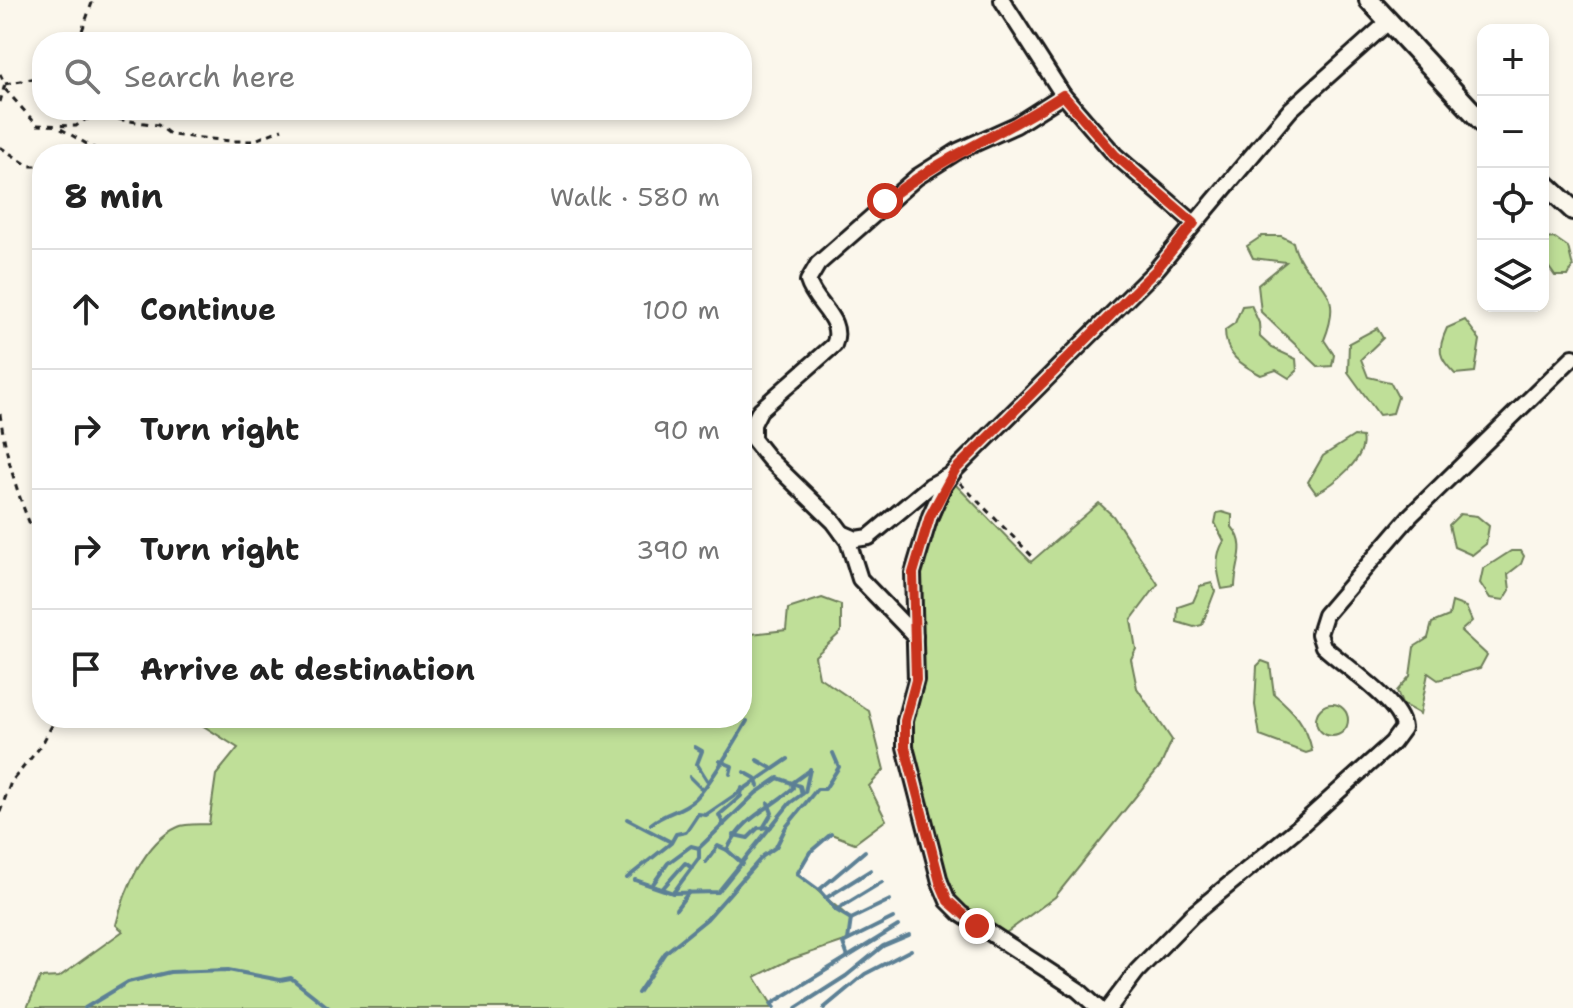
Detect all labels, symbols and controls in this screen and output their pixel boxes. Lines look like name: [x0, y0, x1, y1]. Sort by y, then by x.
map controls: [1477, 24, 1549, 312]
button: +: [1477, 24, 1549, 96]
search box: [32, 32, 752, 120]
icon: search: [60, 54, 104, 98]
text: Search here: [124, 56, 295, 97]
button: −: [1477, 96, 1549, 168]
button: locate: [1477, 168, 1549, 240]
text: 8 min: [64, 173, 163, 219]
text: Walk · 580 m: [550, 179, 720, 214]
route start: [867, 183, 903, 219]
button: layers: [1477, 240, 1549, 312]
icon: ahead: [64, 287, 108, 331]
text: Continue: [140, 289, 276, 330]
text: 100 m: [642, 292, 720, 327]
icon: right: [64, 407, 108, 451]
text: Turn right: [140, 409, 299, 450]
text: 90 m: [653, 412, 720, 447]
icon: right: [64, 527, 108, 571]
text: Turn right: [140, 529, 299, 570]
text: 390 m: [636, 532, 720, 567]
icon: arrive: [64, 647, 108, 691]
text: Arrive at destination: [140, 649, 475, 690]
route end: [959, 908, 995, 944]

